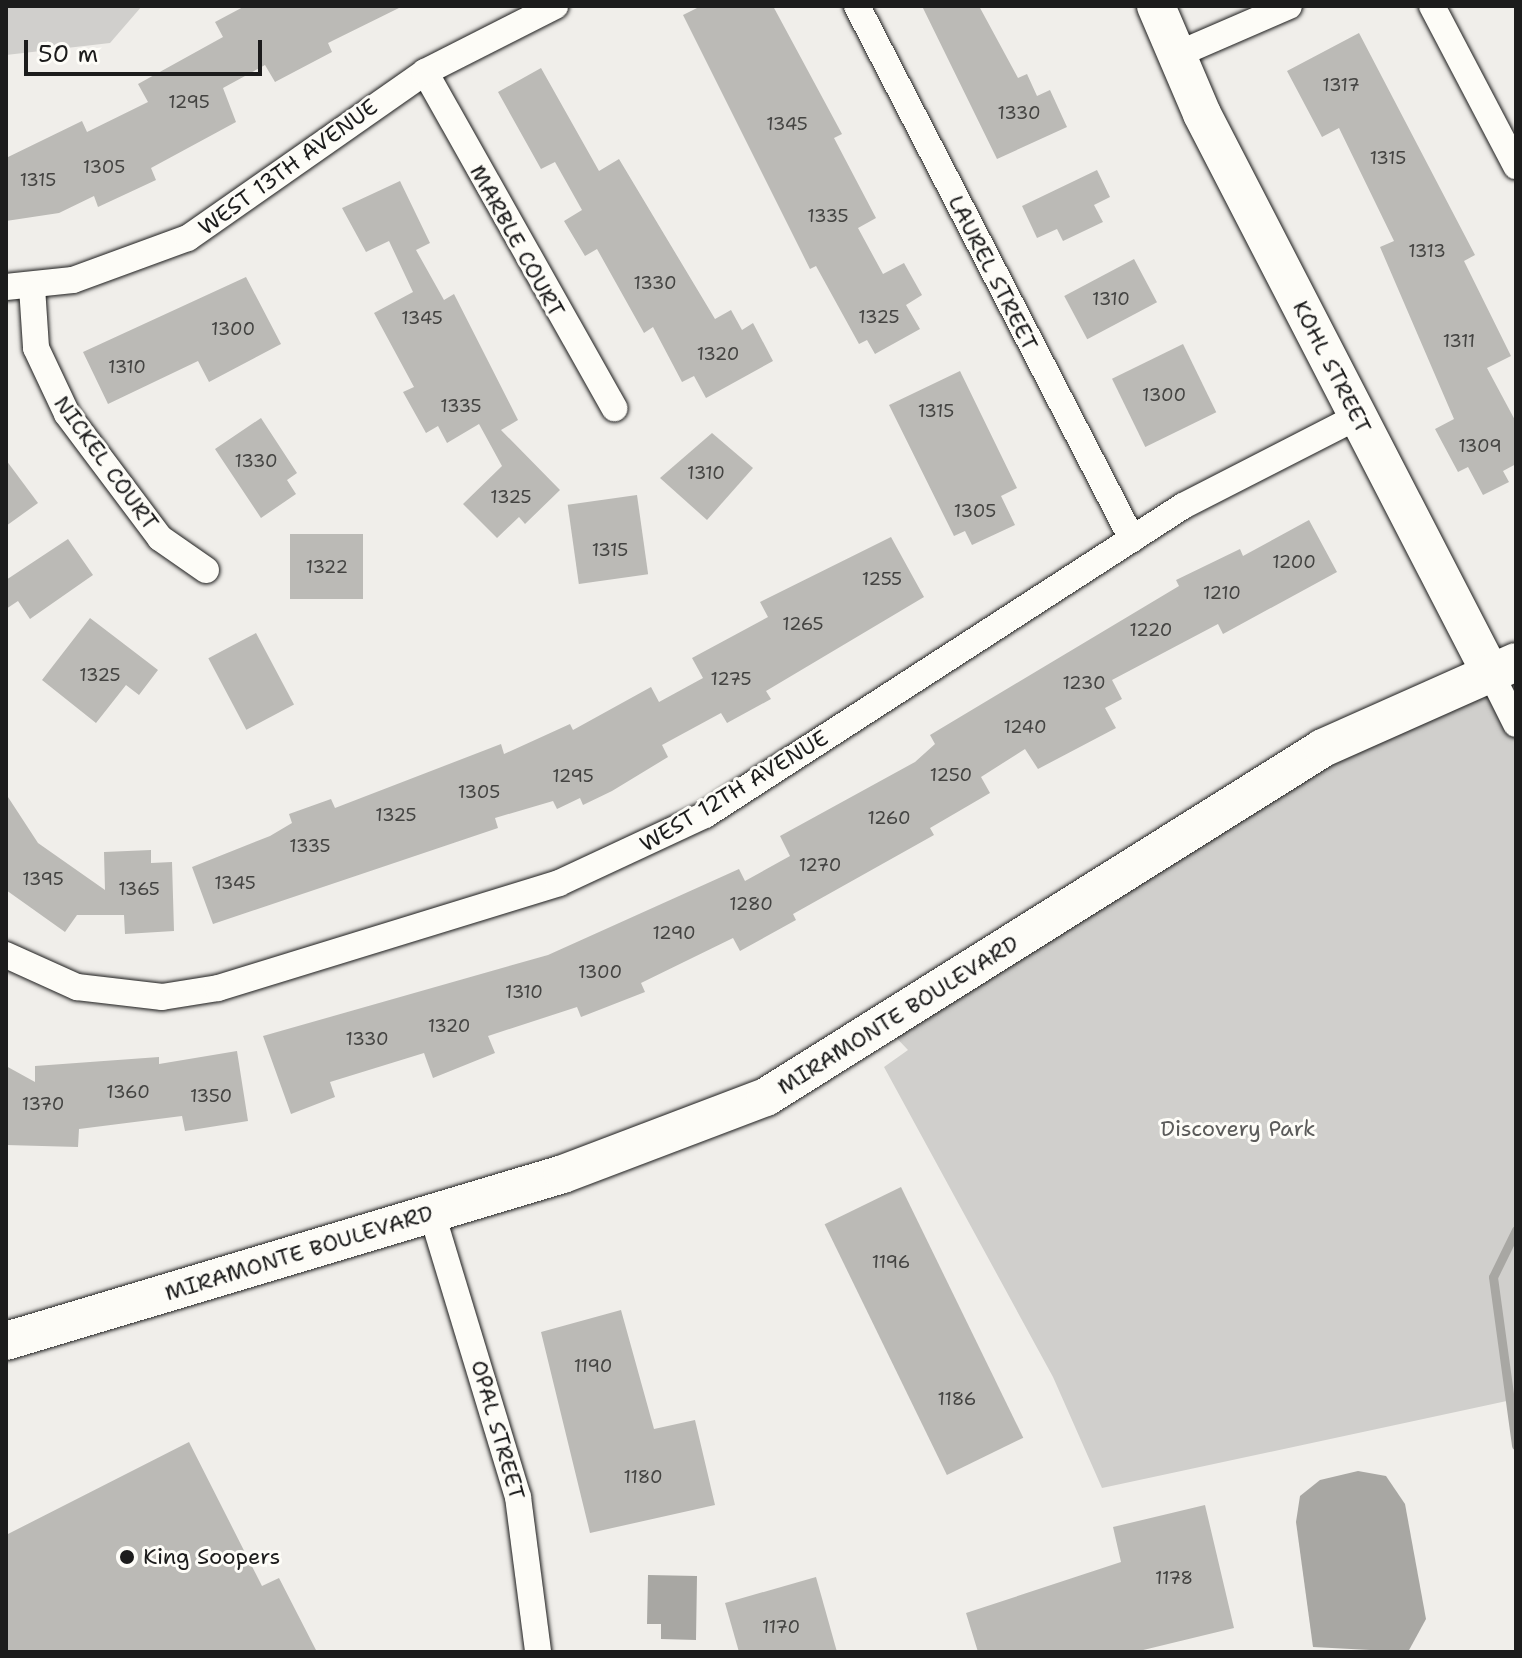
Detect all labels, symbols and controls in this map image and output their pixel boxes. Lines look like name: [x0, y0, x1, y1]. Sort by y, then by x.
scale bar: [28, 24, 266, 74]
text: 50 m: [38, 38, 98, 70]
house number: 1317: [1322, 74, 1360, 96]
house number: 1295: [168, 91, 210, 113]
street label: WEST 13TH AVENUE: [193, 93, 383, 241]
house number: 1330: [997, 102, 1041, 124]
house number: 1345: [766, 113, 808, 135]
house number: 1315: [1370, 147, 1406, 169]
house number: 1305: [83, 156, 125, 178]
street label: MARBLE COURT: [464, 160, 570, 322]
house number: 1315: [20, 169, 56, 191]
street label: LAUREL STREET: [942, 191, 1044, 355]
house number: 1335: [807, 205, 849, 227]
house number: 1313: [1408, 240, 1446, 262]
house number: 1330: [633, 272, 677, 294]
house number: 1310: [1092, 288, 1130, 310]
street label: KOHL STREET: [1287, 296, 1377, 438]
house number: 1325: [858, 306, 900, 328]
house number: 1345: [401, 307, 443, 329]
house number: 1300: [211, 318, 255, 340]
house number: 1311: [1443, 330, 1475, 352]
house number: 1320: [697, 343, 739, 365]
house number: 1310: [108, 356, 146, 378]
house number: 1300: [1142, 384, 1186, 406]
street label: NICKEL COURT: [48, 391, 164, 535]
house number: 1335: [440, 395, 482, 417]
house number: 1315: [918, 400, 954, 422]
house number: 1309: [1458, 435, 1502, 457]
house number: 1330: [234, 450, 278, 472]
house number: 1310: [687, 462, 725, 484]
house number: 1325: [490, 486, 532, 508]
house number: 1305: [954, 500, 996, 522]
house number: 1315: [592, 539, 628, 561]
house number: 1200: [1272, 551, 1316, 573]
house number: 1322: [306, 556, 348, 578]
house number: 1255: [862, 568, 902, 590]
house number: 1210: [1203, 582, 1241, 604]
house number: 1265: [782, 613, 824, 635]
house number: 1220: [1130, 619, 1172, 641]
house number: 1325: [79, 664, 121, 686]
house number: 1275: [711, 668, 751, 690]
house number: 1230: [1062, 672, 1106, 694]
house number: 1240: [1003, 716, 1047, 738]
street label: WEST 12TH AVENUE: [635, 724, 833, 858]
house number: 1250: [930, 764, 972, 786]
house number: 1295: [552, 765, 594, 787]
house number: 1305: [458, 781, 500, 803]
house number: 1325: [375, 804, 417, 826]
house number: 1260: [867, 807, 911, 829]
house number: 1335: [289, 835, 331, 857]
house number: 1270: [799, 854, 841, 876]
house number: 1395: [22, 868, 64, 890]
house number: 1345: [214, 872, 256, 894]
house number: 1365: [118, 878, 160, 900]
house number: 1280: [729, 893, 773, 915]
house number: 1290: [652, 922, 696, 944]
street label: MIRAMONTE BOULEVARD: [773, 930, 1023, 1100]
house number: 1300: [578, 961, 622, 983]
house number: 1310: [505, 981, 543, 1003]
house number: 1320: [428, 1015, 470, 1037]
house number: 1330: [345, 1028, 389, 1050]
house number: 1360: [106, 1081, 150, 1103]
house number: 1350: [190, 1085, 232, 1107]
house number: 1370: [22, 1093, 64, 1115]
park label: Discovery Park: [1160, 1116, 1316, 1142]
street label: MIRAMONTE BOULEVARD: [162, 1200, 436, 1306]
house number: 1196: [872, 1251, 910, 1273]
house number: 1190: [574, 1355, 612, 1377]
street label: OPAL STREET: [465, 1357, 531, 1503]
house number: 1186: [938, 1388, 976, 1410]
house number: 1180: [624, 1466, 662, 1488]
place label: King Soopers: [143, 1544, 280, 1570]
marker: King Soopers: [118, 1548, 136, 1566]
house number: 1178: [1155, 1567, 1193, 1589]
house number: 1170: [762, 1616, 800, 1638]

